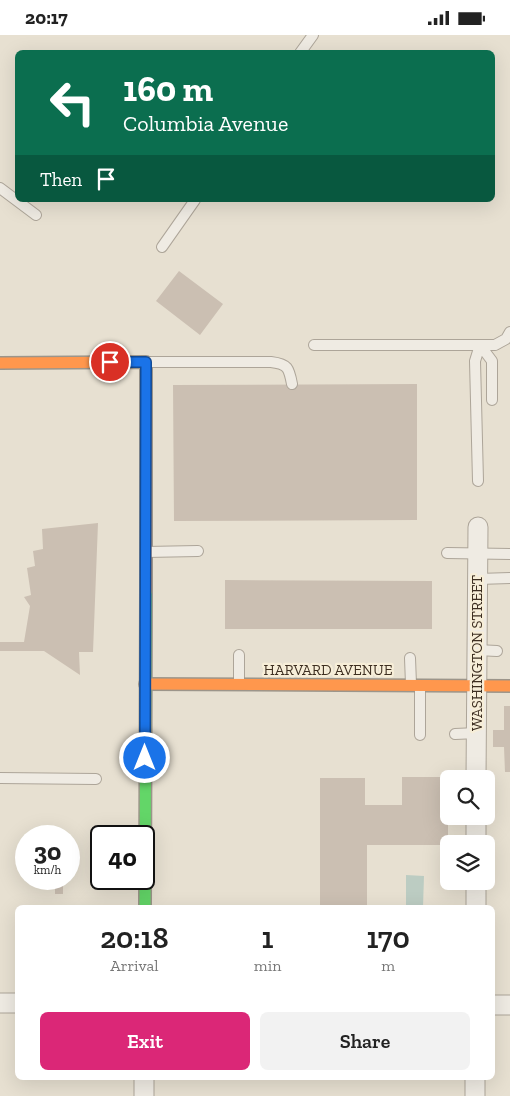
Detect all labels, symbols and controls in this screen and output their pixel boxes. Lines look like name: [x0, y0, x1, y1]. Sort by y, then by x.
text: 20:17: [25, 6, 68, 29]
text: 160 m: [123, 68, 213, 110]
icon: left: [40, 70, 105, 135]
text: Columbia Avenue: [123, 110, 288, 137]
icon: arrive: [92, 165, 120, 193]
text: Then: [40, 168, 82, 191]
pin: [89, 341, 131, 383]
icon: arrive: [96, 348, 124, 376]
street label: WASHINGTON STREET: [468, 575, 486, 731]
street label: HARVARD AVENUE: [263, 661, 393, 679]
position arrow: [118, 731, 170, 783]
map controls: [440, 770, 495, 890]
button: search: [440, 770, 495, 825]
speed limit sign: 40: [90, 825, 155, 890]
button: layers: [440, 835, 495, 890]
text: 30: [34, 836, 61, 866]
text: km/h: [34, 863, 61, 877]
text: 20:18: [100, 920, 169, 956]
text: 1: [262, 920, 274, 956]
text: 170: [367, 920, 410, 956]
text: Arrival: [110, 956, 159, 975]
text: min: [254, 956, 281, 975]
text: m: [381, 956, 395, 975]
button: Exit: [40, 1012, 250, 1070]
button: Share: [260, 1012, 470, 1070]

